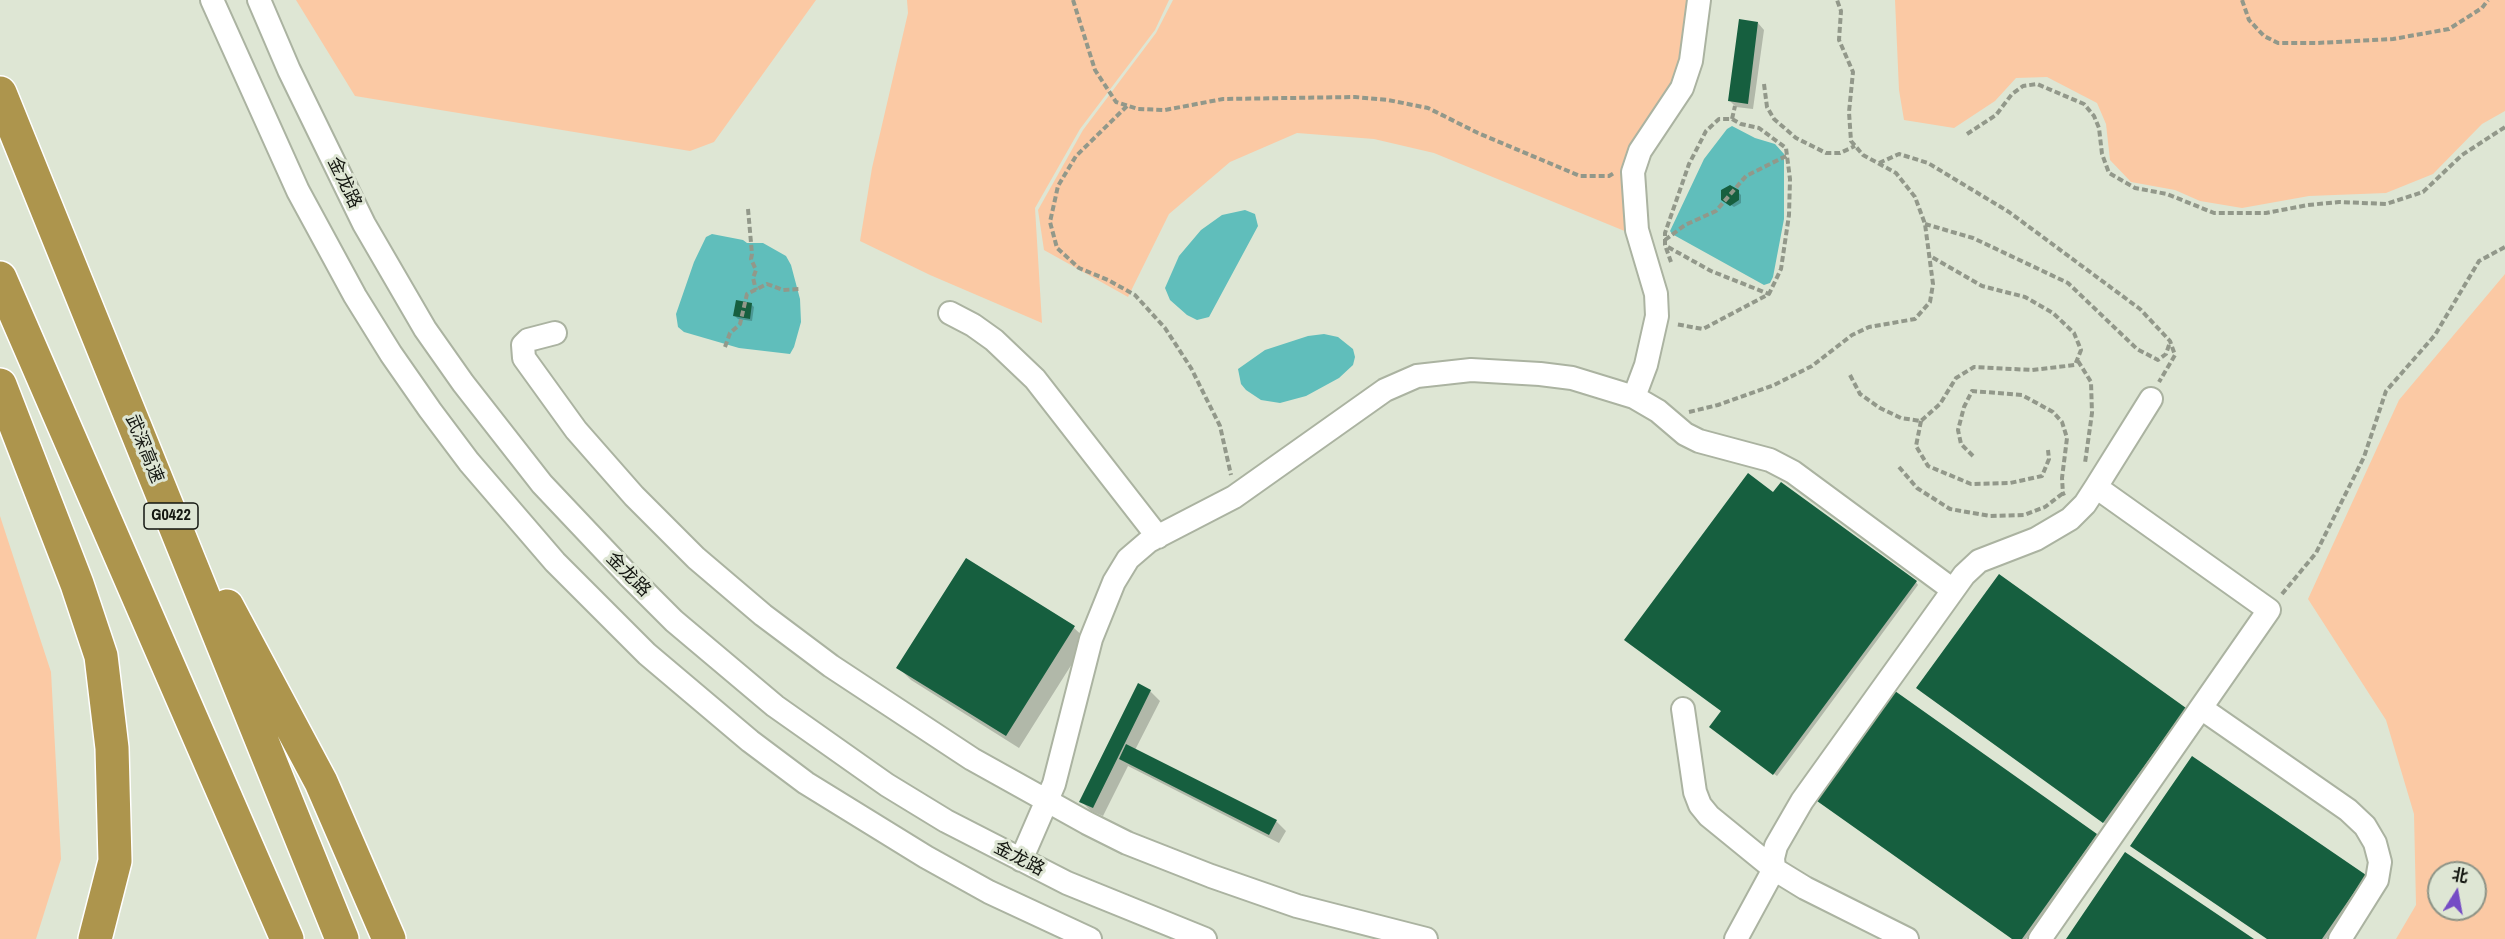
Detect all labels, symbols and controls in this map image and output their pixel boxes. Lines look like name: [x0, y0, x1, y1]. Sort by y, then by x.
street label: 金龙路: [322, 154, 366, 212]
street label: 武深高速: [121, 412, 167, 486]
road number: G0422: [144, 503, 198, 529]
street label: 金龙路: [601, 548, 655, 602]
street label: 金龙路: [990, 837, 1048, 881]
north arrow: [2427, 861, 2487, 921]
text: 北: [2450, 863, 2470, 888]

